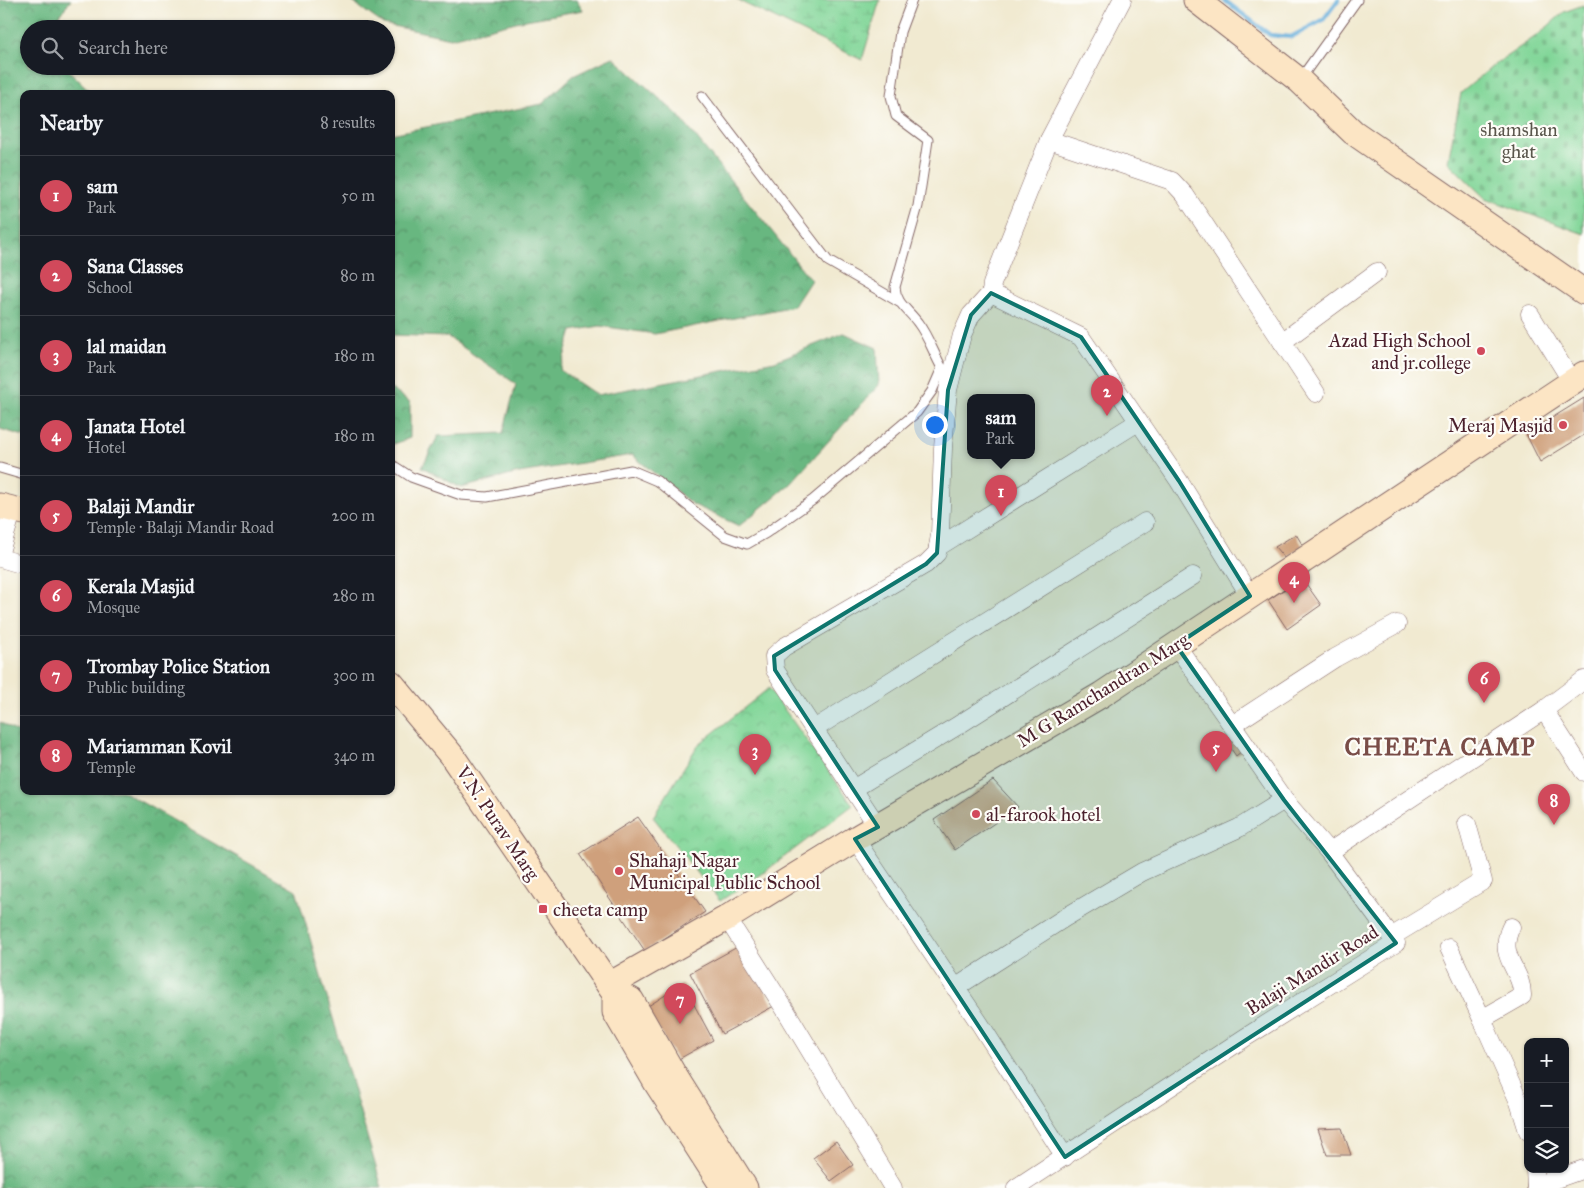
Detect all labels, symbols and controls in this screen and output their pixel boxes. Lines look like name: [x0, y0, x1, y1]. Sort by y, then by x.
search box: [20, 20, 395, 75]
icon: search: [38, 34, 66, 62]
text: Search here: [78, 36, 168, 59]
text: Nearby: [40, 110, 103, 136]
text: 8 results: [320, 113, 375, 132]
park label: shamshan ghat: [1480, 118, 1558, 164]
text: sam: [87, 175, 118, 198]
text: 1: [53, 186, 59, 205]
text: 50 m: [341, 186, 375, 205]
text: Park: [87, 198, 116, 217]
text: Sana Classes: [87, 255, 183, 278]
text: 2: [52, 266, 60, 285]
text: 80 m: [340, 266, 375, 285]
text: School: [87, 278, 132, 297]
place label: Azad High School and jr.college: [1328, 329, 1472, 375]
text: lal maidan: [87, 335, 166, 358]
marker: Azad High School and jr.college: [1475, 345, 1487, 357]
text: 3: [53, 346, 59, 365]
text: 180 m: [334, 346, 375, 365]
text: Park: [87, 358, 116, 377]
pin: 2: [1091, 375, 1123, 416]
popup: [967, 394, 1035, 459]
text: sam: [986, 406, 1016, 429]
your location: [922, 412, 948, 438]
place label: Meraj Masjid: [1448, 414, 1553, 437]
text: Janata Hotel: [87, 415, 185, 438]
marker: Meraj Masjid: [1557, 419, 1569, 431]
text: 4: [52, 426, 60, 445]
text: 180 m: [334, 426, 375, 445]
text: Park: [986, 429, 1014, 448]
text: Hotel: [87, 438, 125, 457]
pin: 1: [985, 475, 1017, 516]
text: Balaji Mandir: [87, 495, 194, 518]
text: 5: [52, 506, 60, 525]
text: 200 m: [332, 506, 375, 525]
text: Temple · Balaji Mandir Road: [87, 518, 274, 537]
pin: 4: [1278, 562, 1310, 603]
text: Kerala Masjid: [87, 575, 194, 598]
text: 6: [52, 586, 60, 605]
text: 280 m: [332, 586, 375, 605]
text: Mosque: [87, 598, 140, 617]
street label: M G Ramchandran Marg: [1013, 628, 1194, 753]
text: Trombay Police Station: [87, 655, 270, 678]
pin: 6: [1468, 662, 1500, 703]
text: 7: [52, 666, 60, 685]
text: 300 m: [333, 666, 375, 685]
text: Public building: [87, 678, 185, 697]
pin: 5: [1200, 731, 1232, 772]
district label: CHEETA CAMP: [1345, 732, 1535, 762]
pin: 3: [739, 734, 771, 775]
text: Mariamman Kovil: [87, 735, 232, 758]
text: 8: [52, 746, 60, 765]
text: 340 m: [333, 746, 375, 765]
text: Temple: [87, 758, 136, 777]
street label: V.N. Purav Marg: [450, 761, 545, 885]
pin: 8: [1538, 784, 1570, 825]
place label: al-farook hotel: [986, 803, 1102, 826]
marker: al-farook hotel: [970, 808, 982, 820]
place label: Shahaji Nagar Municipal Public School: [629, 849, 821, 894]
marker: Shahaji Nagar Municipal Public School: [613, 865, 625, 877]
place label: cheeta camp: [553, 898, 648, 921]
marker: cheeta camp: [537, 903, 549, 915]
street label: Balaji Mandir Road: [1241, 920, 1383, 1020]
pin: 7: [664, 983, 696, 1024]
map controls: [1524, 1038, 1569, 1173]
button: +: [1524, 1038, 1569, 1083]
button: −: [1524, 1083, 1569, 1128]
button: layers: [1524, 1128, 1569, 1173]

